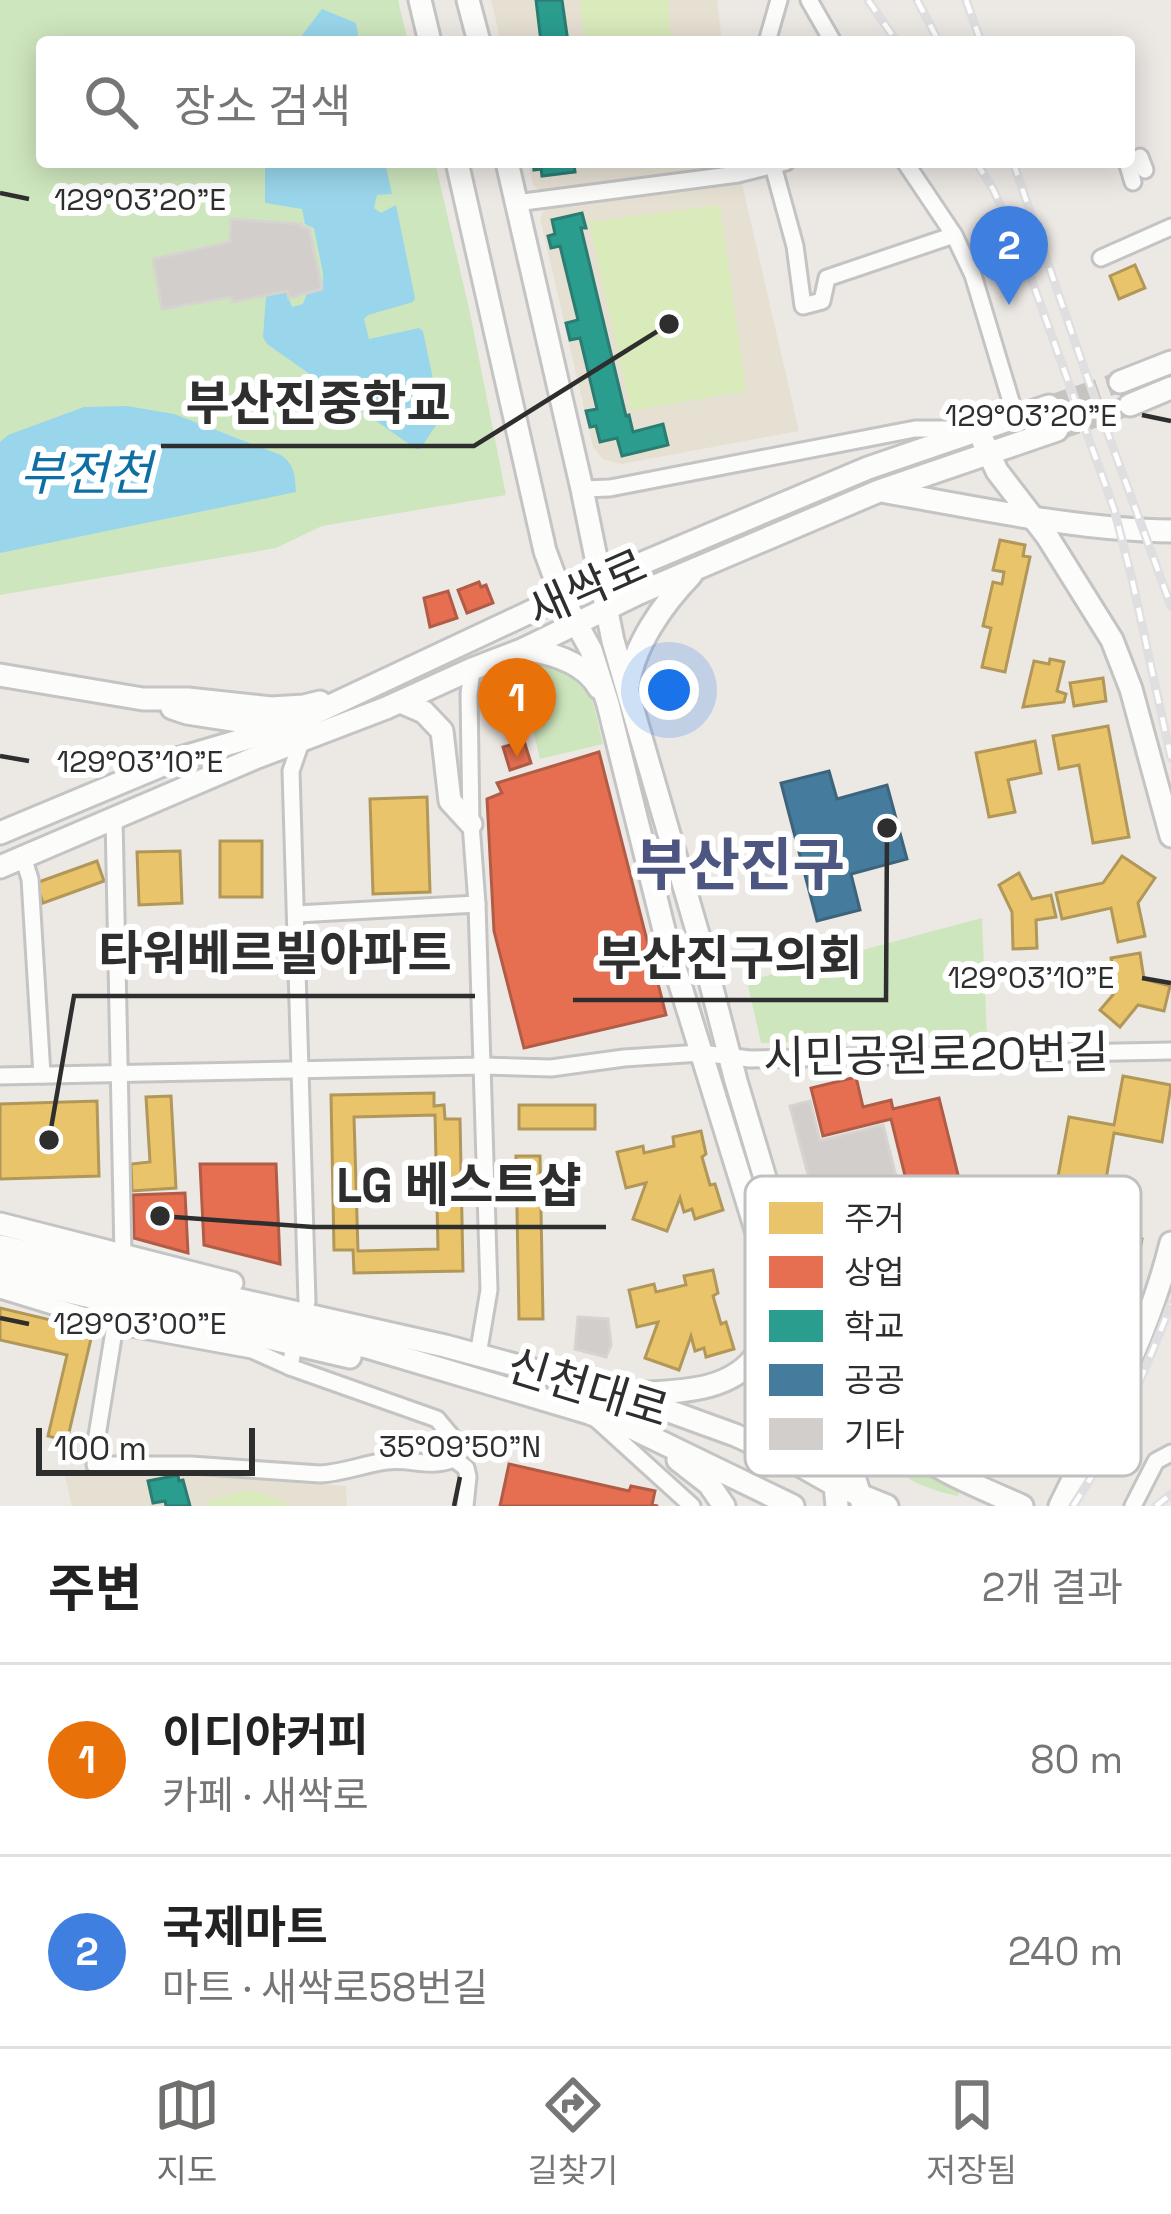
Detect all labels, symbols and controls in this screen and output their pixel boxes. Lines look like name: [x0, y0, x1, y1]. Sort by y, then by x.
search box: [36, 36, 1135, 168]
icon: search: [78, 69, 144, 135]
text: 장소 검색: [174, 78, 351, 135]
text: 129°03'20"E: [54, 180, 226, 219]
pin: 2: [970, 206, 1048, 305]
callout: 부산진중학교: [161, 362, 474, 446]
text: 부산진중학교: [186, 373, 450, 434]
text: 129°03'20"E: [945, 396, 1117, 435]
water label: 부전천: [20, 443, 157, 504]
street label: 새싹로: [519, 537, 655, 639]
pin: 1: [478, 658, 556, 757]
your location: [639, 660, 699, 720]
text: 129°03'10"E: [57, 742, 223, 781]
district label: 부산진구: [635, 829, 845, 902]
callout: 타워베르빌아파트: [74, 912, 475, 996]
callout: 부산진구의회: [573, 916, 886, 1000]
text: 타워베르빌아파트: [98, 923, 452, 984]
text: 부산진구의회: [598, 928, 862, 989]
text: 129°03'10"E: [948, 958, 1114, 997]
street label: 시민공원로20번길: [763, 1023, 1109, 1087]
callout: LG 베스트샵: [313, 1143, 606, 1227]
text: LG 베스트샵: [336, 1155, 582, 1216]
legend: [745, 1176, 1141, 1476]
text: 주거: [844, 1198, 905, 1240]
text: 상업: [844, 1252, 905, 1294]
text: 129°03'00"E: [53, 1304, 227, 1343]
text: 학교: [844, 1306, 905, 1348]
street label: 신천대로: [500, 1337, 676, 1439]
text: 공공: [844, 1360, 905, 1402]
text: 기타: [844, 1414, 905, 1456]
scale bar: [36, 1422, 255, 1475]
text: 35°09'50"N: [379, 1427, 541, 1466]
text: 100 m: [54, 1428, 147, 1470]
text: 주변: [48, 1556, 142, 1621]
text: 2개 결과: [982, 1563, 1123, 1612]
text: 이디야커피: [162, 1707, 369, 1764]
text: 1: [78, 1735, 96, 1784]
text: 80 m: [1030, 1735, 1123, 1784]
text: 카페 · 새싹로: [162, 1771, 369, 1820]
text: 국제마트: [162, 1899, 328, 1956]
text: 2: [75, 1927, 99, 1976]
text: 240 m: [1008, 1927, 1123, 1976]
text: 마트 · 새싹로58번길: [162, 1963, 488, 2012]
tab: 지도: [154, 2072, 220, 2192]
tab: 길찾기: [527, 2072, 618, 2192]
tab: 저장됨: [926, 2072, 1017, 2192]

